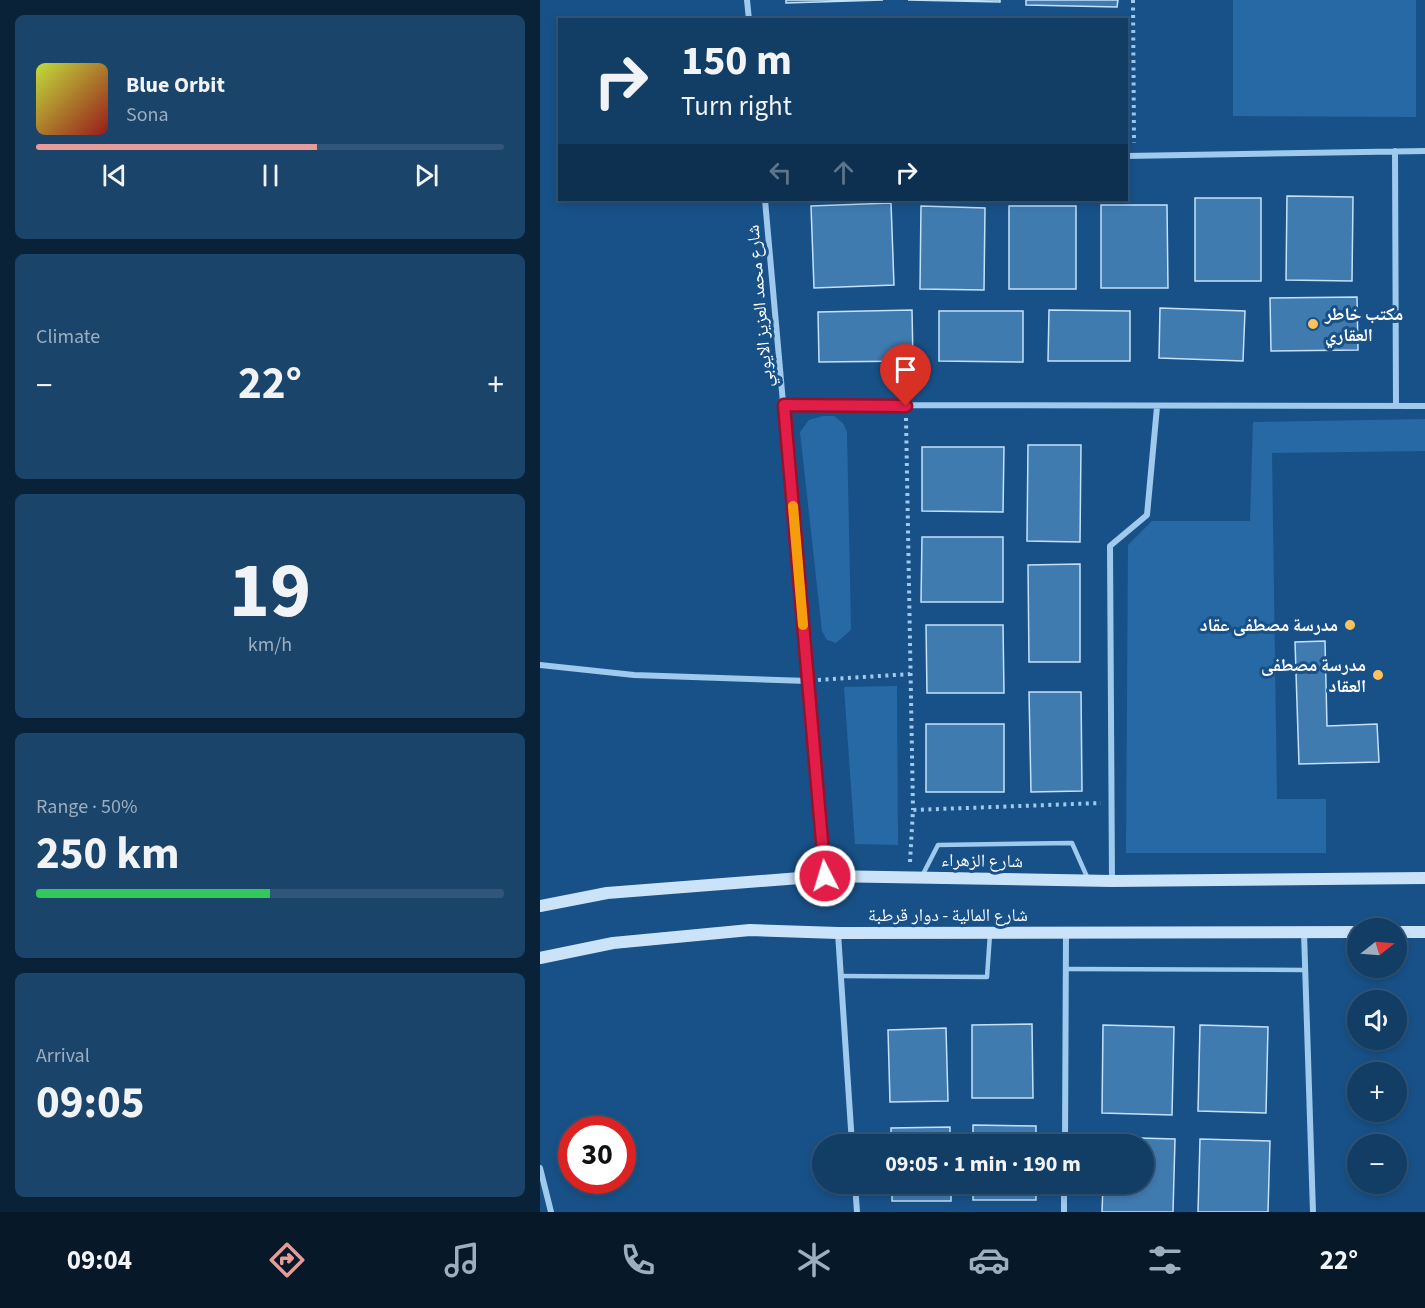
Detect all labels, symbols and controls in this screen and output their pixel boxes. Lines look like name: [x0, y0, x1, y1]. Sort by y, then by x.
text: 150 m: [681, 31, 792, 91]
icon: right: [582, 42, 660, 120]
text: Blue Orbit: [126, 69, 225, 101]
text: Turn right: [681, 87, 792, 126]
text: Sona: [126, 101, 169, 129]
icon: left: [764, 156, 797, 189]
icon: ahead: [827, 156, 860, 189]
icon: right: [890, 156, 923, 189]
icon: previous: [98, 159, 131, 192]
icon: pause: [254, 159, 287, 192]
icon: next: [410, 159, 443, 192]
street label: شارع محمد العزيز الايوبي: [740, 224, 781, 388]
place label: مكتب خاطر العقاري: [1324, 302, 1403, 349]
marker: مكتب خاطر العقاري: [1306, 317, 1320, 331]
text: Climate: [36, 323, 100, 351]
pin: [880, 344, 931, 406]
text: 22°: [238, 352, 302, 416]
icon: arrive: [889, 353, 922, 386]
text: −: [36, 362, 52, 409]
text: +: [488, 362, 504, 409]
text: 19: [229, 536, 311, 647]
place label: مدرسة مصطفى عقاد: [1200, 613, 1338, 638]
marker: مدرسة مصطفى عقاد: [1343, 618, 1357, 632]
text: km/h: [248, 631, 292, 659]
place label: مدرسة مصطفى العقاد: [1261, 653, 1366, 699]
marker: مدرسة مصطفى العقاد: [1371, 668, 1385, 682]
text: Range · 50%: [36, 793, 137, 821]
text: 250 km: [36, 822, 180, 886]
position arrow: [793, 844, 857, 908]
street label: شارع الزهراء: [941, 848, 1023, 874]
street label: شارع المالية - دوار قرطبة: [868, 903, 1028, 928]
north arrow: [1347, 918, 1407, 978]
map controls: [1347, 918, 1407, 1194]
button: sound: [1347, 990, 1407, 1050]
text: Arrival: [36, 1042, 90, 1070]
button: +: [1347, 1062, 1407, 1122]
text: 09:05: [36, 1071, 145, 1135]
speed limit sign: 30: [558, 1116, 636, 1194]
button: −: [1347, 1134, 1407, 1194]
text: 09:05 · 1 min · 190 m: [885, 1148, 1081, 1180]
icon: directions: [266, 1239, 308, 1281]
icon: music: [441, 1239, 483, 1281]
icon: phone: [617, 1239, 659, 1281]
icon: climate: [793, 1239, 835, 1281]
icon: car: [968, 1239, 1010, 1281]
icon: filters: [1144, 1239, 1186, 1281]
text: 09:04: [67, 1241, 132, 1280]
text: 22°: [1320, 1241, 1358, 1280]

